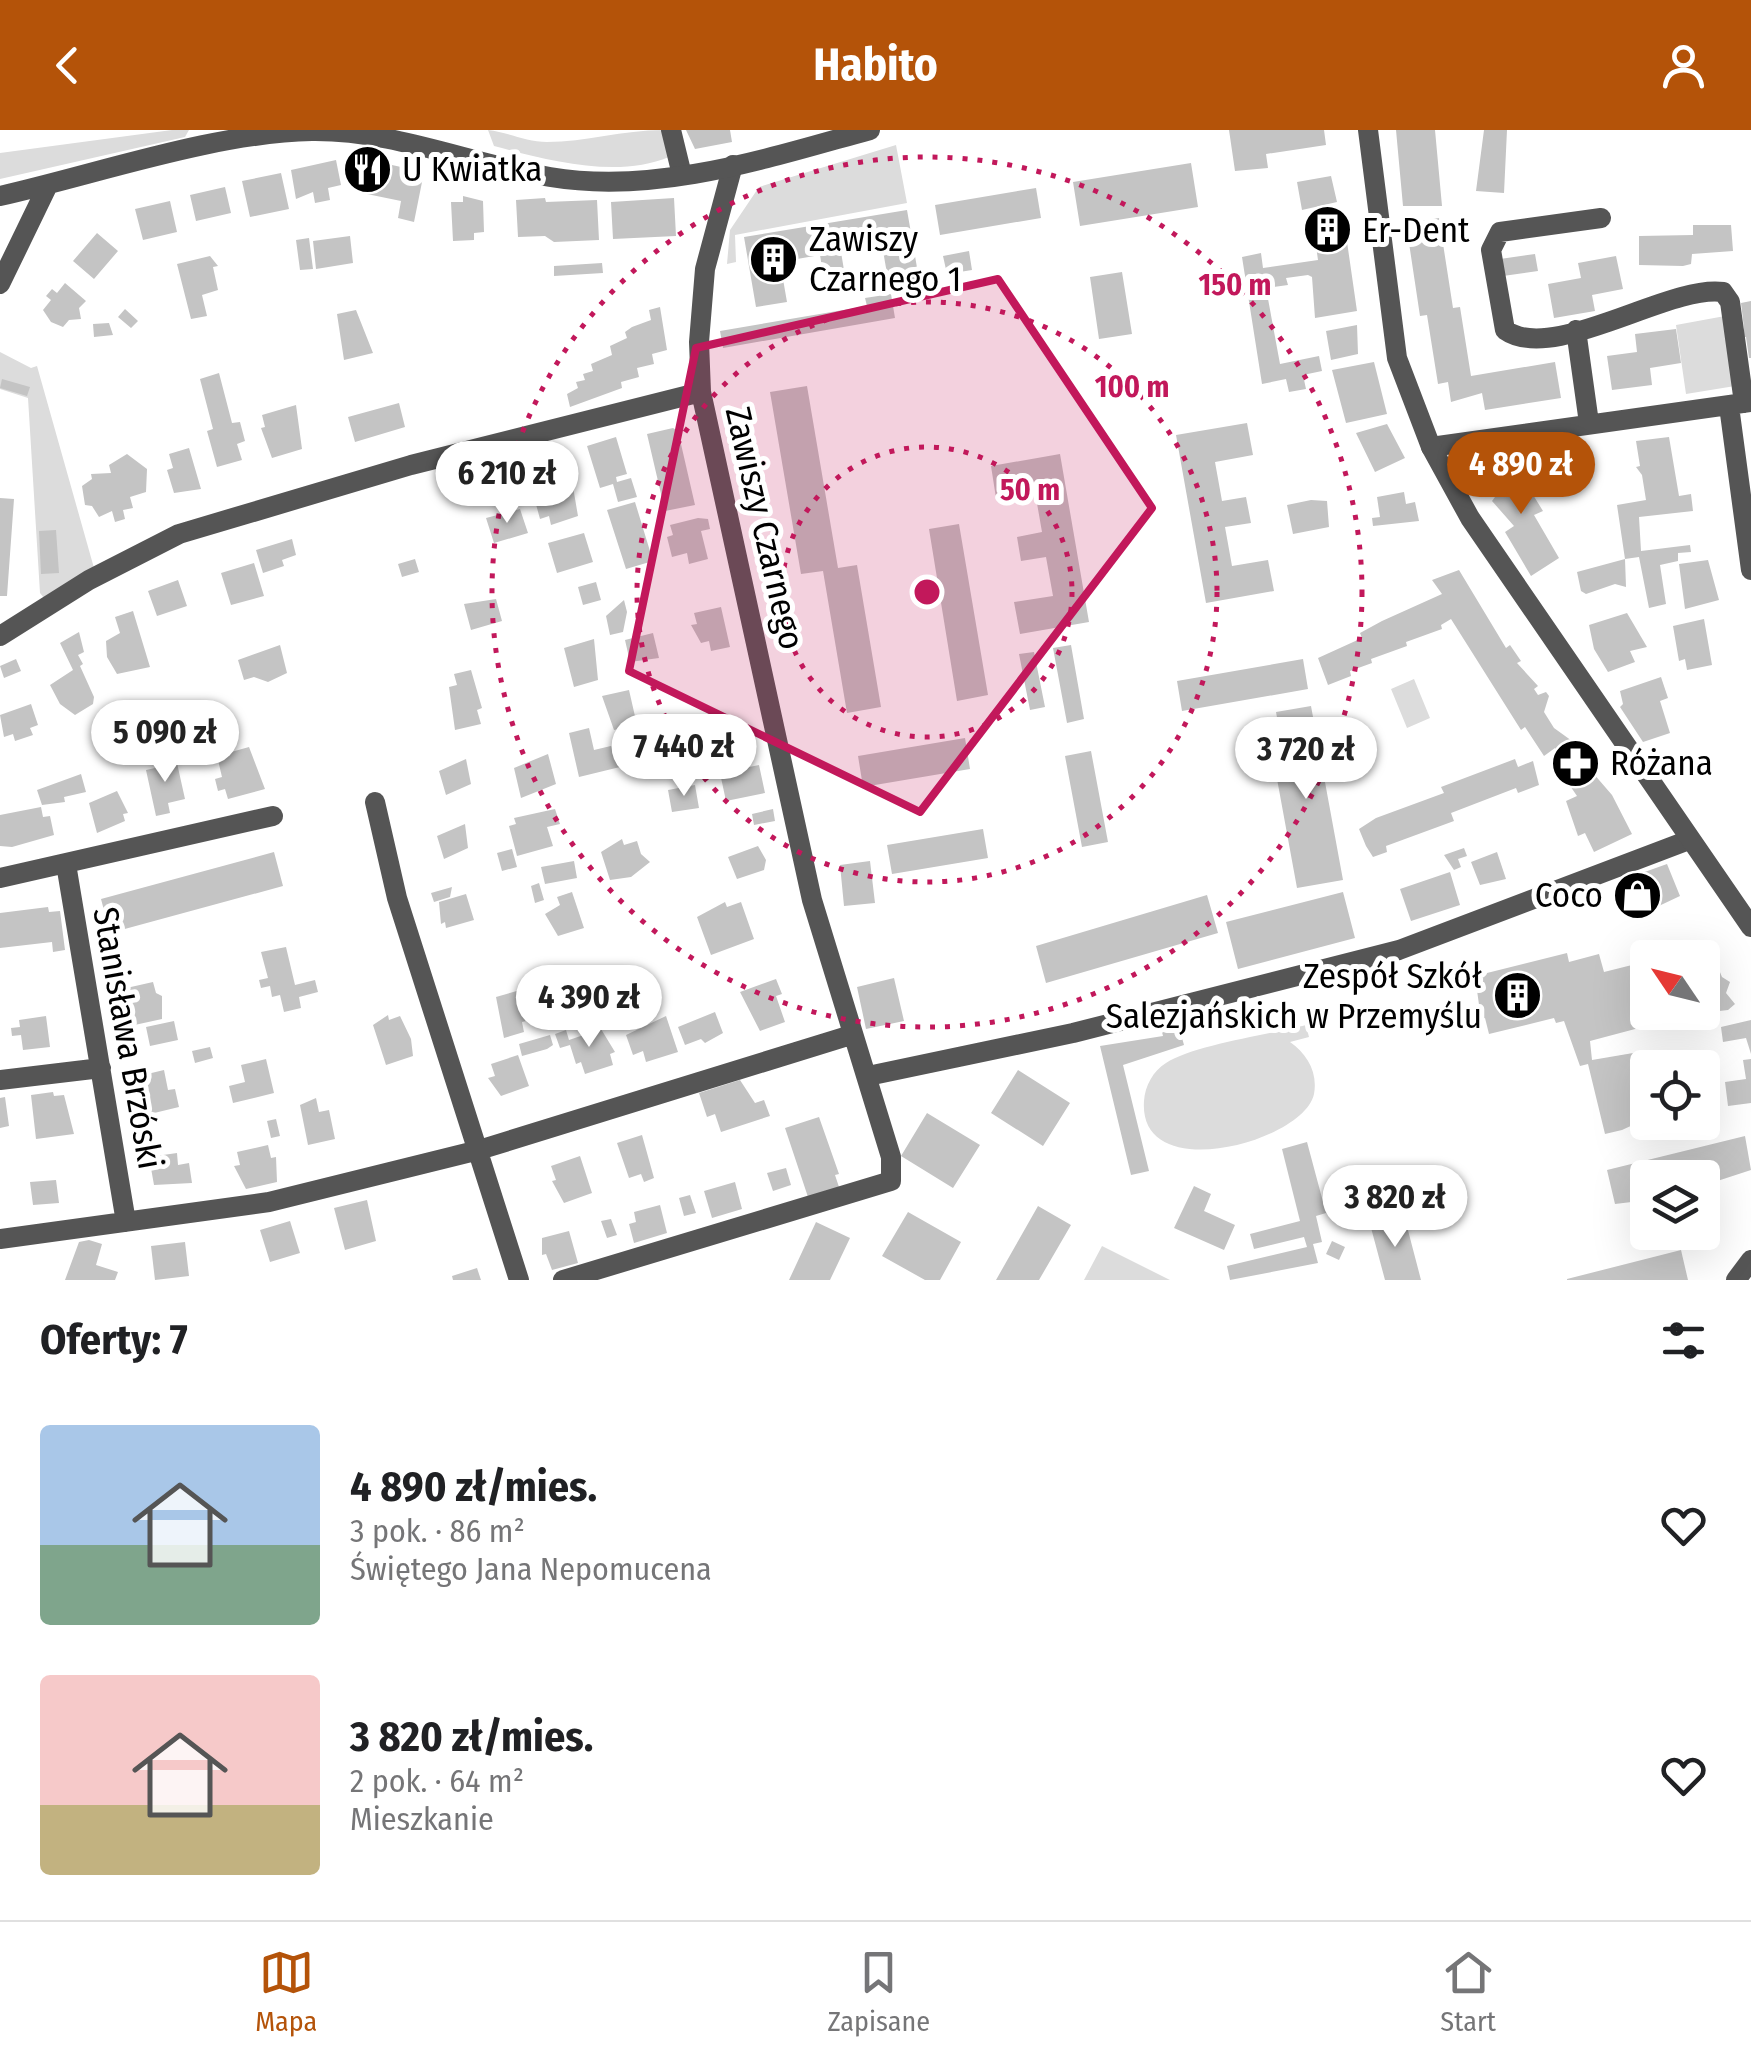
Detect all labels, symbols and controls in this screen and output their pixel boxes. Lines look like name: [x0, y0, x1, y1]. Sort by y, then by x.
icon: back: [40, 38, 95, 93]
text: Habito: [813, 38, 938, 92]
icon: person: [1656, 38, 1711, 93]
restaurant icon: U Kwiatka: [341, 143, 393, 195]
place label: U Kwiatka: [402, 148, 542, 190]
building icon: Er-Dent: [1301, 204, 1353, 256]
place label: Er-Dent: [1362, 209, 1470, 251]
place label: Zawiszy Czarnego 1: [809, 218, 961, 300]
building icon: Zawiszy Czarnego 1: [748, 233, 800, 285]
text: 150 m: [1199, 267, 1271, 303]
text: 100 m: [1095, 369, 1169, 405]
street label: Zawiszy Czarnego: [717, 403, 813, 653]
pin: 4 890 zł: [1418, 432, 1624, 517]
pin: 6 210 zł: [404, 441, 610, 526]
text: 4 890 zł: [1469, 445, 1573, 483]
text: 6 210 zł: [458, 454, 556, 492]
text: 50 m: [1000, 472, 1060, 508]
centre of rings: [909, 574, 945, 610]
pin: 5 090 zł: [62, 700, 268, 785]
text: 5 090 zł: [113, 713, 217, 751]
pin: 7 440 zł: [581, 714, 787, 799]
pin: 3 720 zł: [1203, 717, 1409, 802]
text: 7 440 zł: [634, 727, 734, 765]
text: 3 720 zł: [1257, 730, 1355, 768]
pharmacy icon: Różana: [1549, 737, 1601, 789]
place label: Różana: [1610, 742, 1713, 784]
shop icon: Coco: [1612, 869, 1664, 921]
place label: Coco: [1535, 874, 1603, 916]
street label: Stanisława Brzóski: [84, 904, 172, 1172]
north arrow: [1630, 940, 1720, 1030]
map controls: [1630, 940, 1720, 1250]
place label: Zespół Szkół Salezjańskich w Przemyślu: [1106, 955, 1483, 1037]
pin: 4 390 zł: [486, 965, 692, 1050]
building icon: Zespół Szkół Salezjańskich w Przemyślu: [1491, 970, 1543, 1022]
text: 4 390 zł: [538, 978, 640, 1016]
button: locate: [1630, 1050, 1720, 1140]
button: layers: [1630, 1160, 1720, 1250]
pin: 3 820 zł: [1292, 1165, 1498, 1250]
text: 3 820 zł: [1344, 1178, 1446, 1216]
icon: filters: [1656, 1313, 1711, 1368]
text: Oferty: 7: [40, 1315, 188, 1365]
text: 4 890 zł/mies.: [350, 1462, 597, 1512]
icon: home: [120, 1465, 240, 1585]
icon: heart: [1656, 1498, 1711, 1553]
text: 3 pok. · 86 m²: [350, 1512, 525, 1550]
text: Świętego Jana Nepomucena: [350, 1550, 712, 1588]
text: 3 820 zł/mies.: [350, 1712, 593, 1762]
icon: home: [120, 1715, 240, 1835]
icon: heart: [1656, 1748, 1711, 1803]
text: 2 pok. · 64 m²: [350, 1762, 524, 1800]
text: Mieszkanie: [350, 1800, 494, 1838]
tab: Mapa: [255, 1945, 317, 2038]
tab: Zapisane: [827, 1945, 930, 2038]
tab: Start: [1440, 1945, 1496, 2038]

